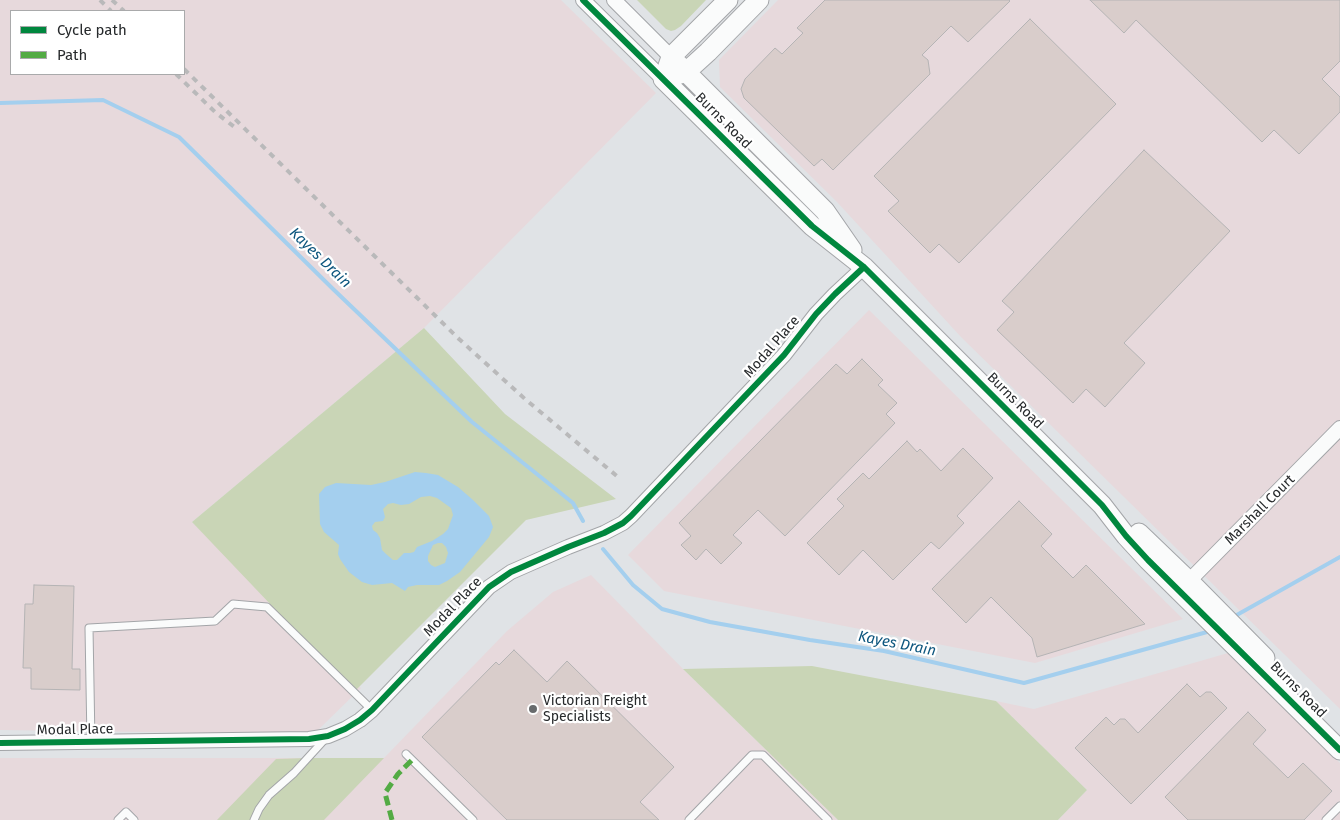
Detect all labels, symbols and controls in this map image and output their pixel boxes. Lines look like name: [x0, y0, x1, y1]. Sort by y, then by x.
legend: [10, 10, 185, 75]
text: Cycle path: [57, 21, 127, 39]
text: Path: [57, 46, 87, 64]
street label: Burns Road: [691, 89, 755, 153]
water label: Kayes Drain: [285, 224, 355, 292]
street label: Modal Place: [741, 313, 803, 381]
street label: Burns Road: [983, 369, 1047, 433]
street label: Marshall Court: [1221, 471, 1299, 549]
street label: Modal Place: [420, 574, 486, 640]
water label: Kayes Drain: [856, 628, 938, 660]
street label: Burns Road: [1266, 658, 1330, 722]
place label: Victorian Freight Specialists: [543, 693, 647, 726]
marker: Victorian Freight Specialists: [527, 703, 539, 715]
street label: Modal Place: [37, 721, 113, 739]

